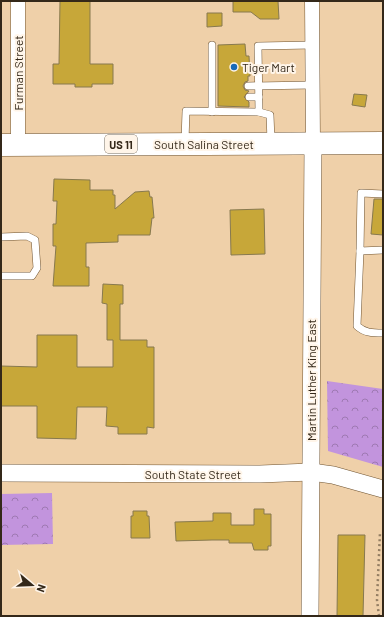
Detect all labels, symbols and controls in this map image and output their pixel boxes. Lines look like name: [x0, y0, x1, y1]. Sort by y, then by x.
street label: Furman Street: [11, 35, 25, 111]
place label: Tiger Mart: [242, 60, 295, 74]
marker: Tiger Mart: [229, 62, 239, 72]
road number: US 11: [105, 135, 137, 153]
street label: South Salina Street: [154, 137, 254, 151]
street label: Martin Luther King East: [304, 319, 318, 441]
street label: South State Street: [145, 467, 241, 481]
north arrow: [12, 565, 52, 605]
text: N: [35, 583, 49, 594]

